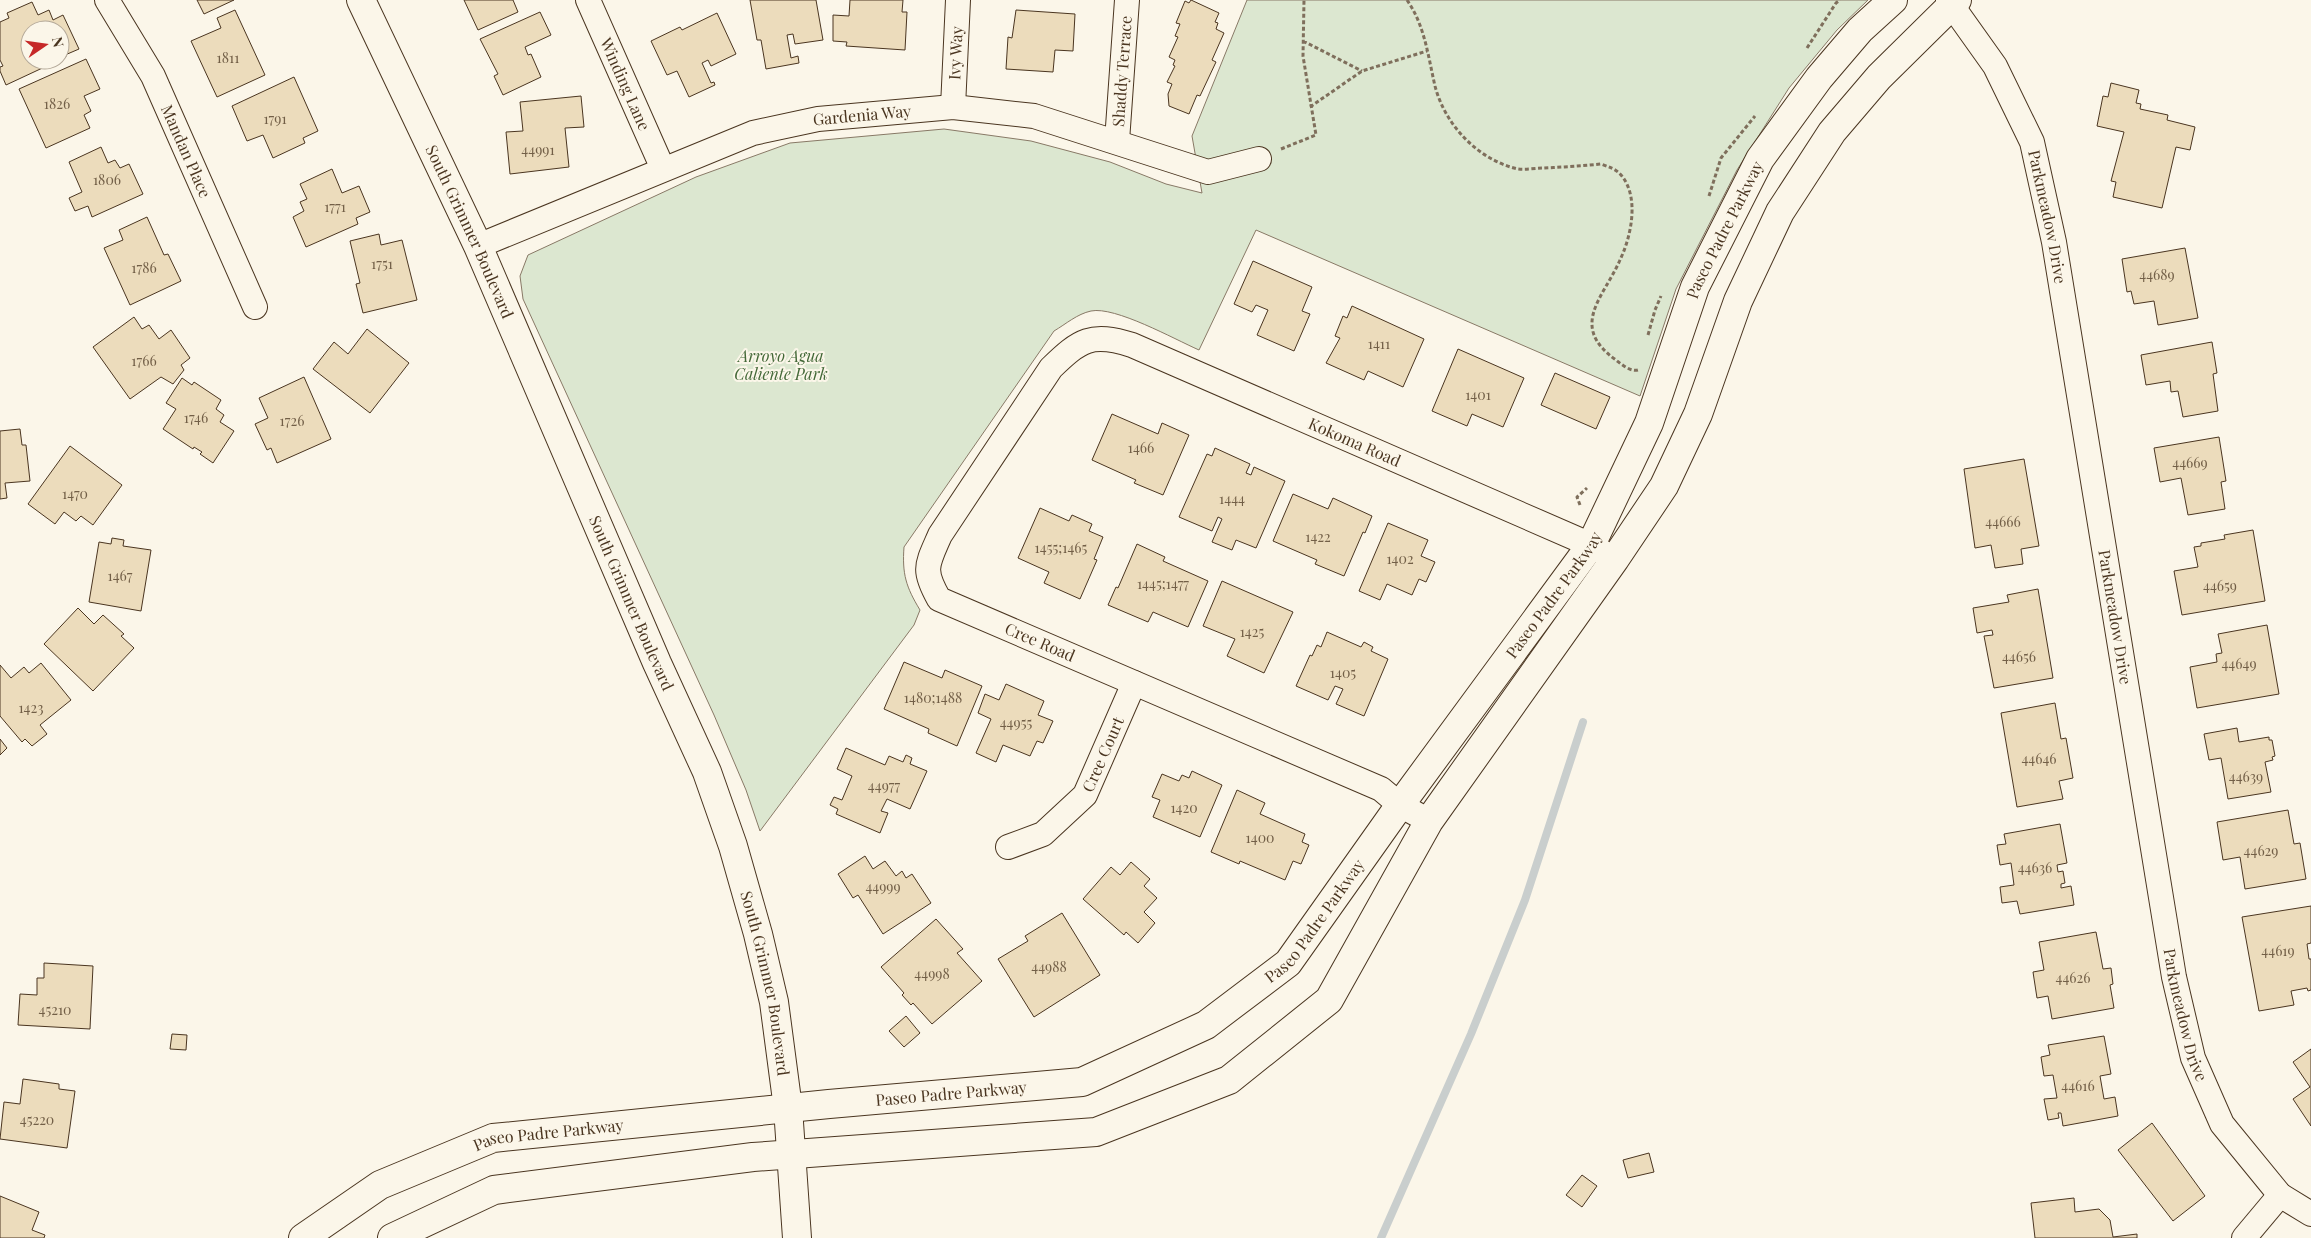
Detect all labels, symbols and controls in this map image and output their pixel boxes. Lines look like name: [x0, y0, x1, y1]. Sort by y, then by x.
street label: Shaddy Terrace: [1107, 15, 1136, 127]
north arrow: [20, 20, 70, 70]
street label: Ivy Way: [943, 26, 967, 80]
street label: Winding Lane: [596, 33, 656, 134]
text: N: [48, 35, 69, 49]
house number: 1811: [217, 48, 239, 67]
house number: 1826: [44, 94, 70, 113]
street label: Gardenia Way: [812, 100, 912, 129]
street label: Mandan Place: [157, 101, 216, 201]
house number: 1791: [263, 109, 287, 128]
house number: 44991: [521, 140, 555, 159]
street label: South Grimmer Boulevard: [421, 141, 519, 321]
street label: Parkmeadow Drive: [2024, 148, 2072, 285]
street label: Paseo Padre Parkway: [1681, 157, 1767, 301]
house number: 1806: [93, 170, 121, 189]
house number: 1771: [324, 197, 346, 216]
house number: 1751: [371, 254, 393, 273]
house number: 1786: [131, 258, 157, 277]
house number: 44689: [2139, 265, 2175, 284]
house number: 1411: [1368, 334, 1390, 353]
park label: Arroyo Agua Caliente Park: [734, 345, 828, 384]
house number: 1766: [131, 351, 157, 370]
house number: 1401: [1465, 385, 1491, 404]
house number: 1746: [184, 408, 208, 427]
house number: 1726: [280, 411, 304, 430]
street label: Kokoma Road: [1305, 412, 1404, 471]
house number: 1466: [1128, 438, 1154, 457]
house number: 44669: [2172, 453, 2208, 472]
house number: 1470: [62, 484, 88, 503]
house number: 1444: [1219, 489, 1245, 508]
street label: South Grimmer Boulevard: [585, 512, 679, 694]
house number: 44666: [1985, 512, 2021, 531]
house number: 1422: [1305, 527, 1331, 546]
street label: Paseo Padre Parkway: [1500, 528, 1606, 662]
house number: 1455;1465: [1035, 538, 1088, 557]
street label: Parkmeadow Drive: [2094, 548, 2137, 686]
house number: 1402: [1386, 549, 1414, 568]
house number: 1467: [107, 566, 133, 585]
house number: 1445;1477: [1137, 574, 1189, 593]
house number: 44659: [2203, 576, 2237, 595]
street label: Cree Road: [1002, 617, 1079, 666]
house number: 1425: [1240, 622, 1264, 641]
house number: 44656: [2002, 647, 2036, 666]
house number: 44649: [2221, 654, 2257, 673]
house number: 1405: [1330, 663, 1356, 682]
house number: 1480;1488: [904, 688, 962, 707]
house number: 1423: [18, 698, 44, 717]
house number: 44955: [1000, 713, 1032, 732]
street label: Cree Court: [1077, 713, 1128, 795]
house number: 44646: [2021, 749, 2057, 768]
house number: 44639: [2229, 767, 2263, 786]
house number: 44977: [868, 776, 900, 795]
house number: 1420: [1170, 798, 1198, 817]
house number: 1400: [1246, 828, 1274, 847]
house number: 44629: [2244, 841, 2278, 860]
street label: Paseo Padre Parkway: [1260, 855, 1368, 987]
house number: 44636: [2018, 858, 2052, 877]
house number: 44999: [865, 877, 901, 896]
street label: South Grimmer Boulevard: [736, 888, 795, 1077]
house number: 44619: [2261, 941, 2295, 960]
street label: Parkmeadow Drive: [2159, 947, 2213, 1084]
house number: 44988: [1031, 957, 1067, 976]
house number: 44998: [914, 964, 950, 983]
house number: 44626: [2055, 968, 2091, 987]
house number: 45210: [38, 1000, 72, 1019]
street label: Paseo Padre Parkway: [874, 1076, 1027, 1110]
house number: 44616: [2061, 1076, 2095, 1095]
house number: 45220: [20, 1110, 54, 1129]
street label: Paseo Padre Parkway: [470, 1114, 624, 1155]

